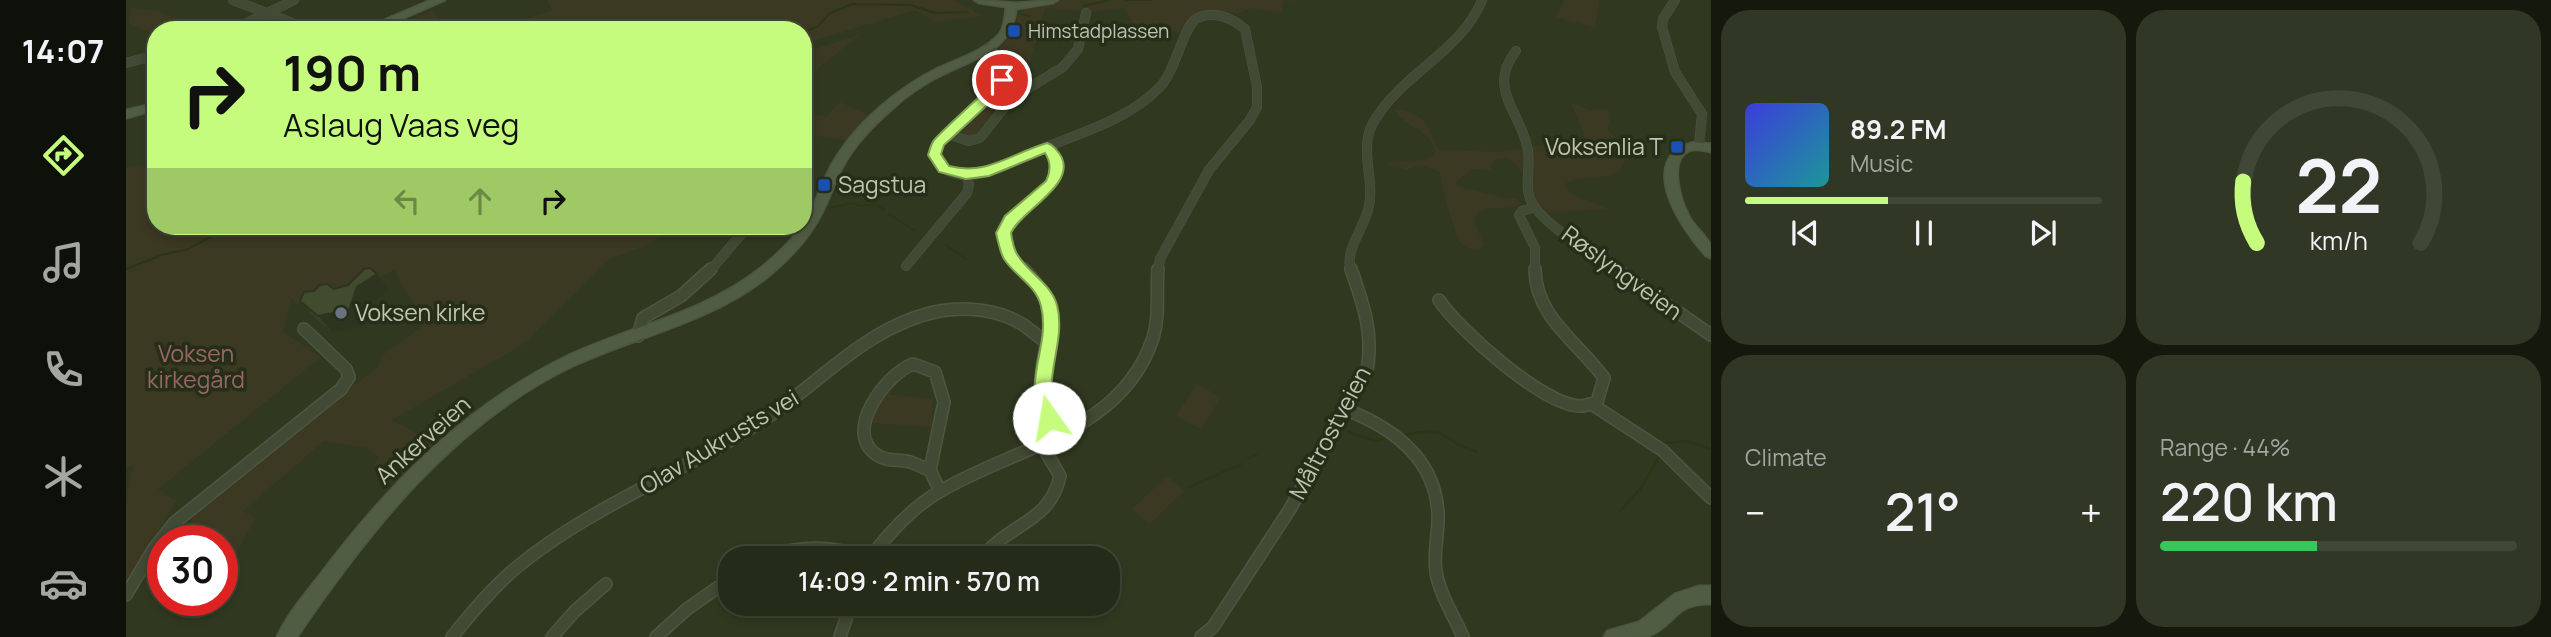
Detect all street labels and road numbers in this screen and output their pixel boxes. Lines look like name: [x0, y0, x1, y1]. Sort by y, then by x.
street label: Røslyngveien: [1556, 218, 1689, 327]
street label: Måltrostveien: [1281, 360, 1378, 505]
street label: Olav Aukrusts vei: [633, 381, 804, 501]
street label: Ankerveien: [368, 388, 477, 491]

